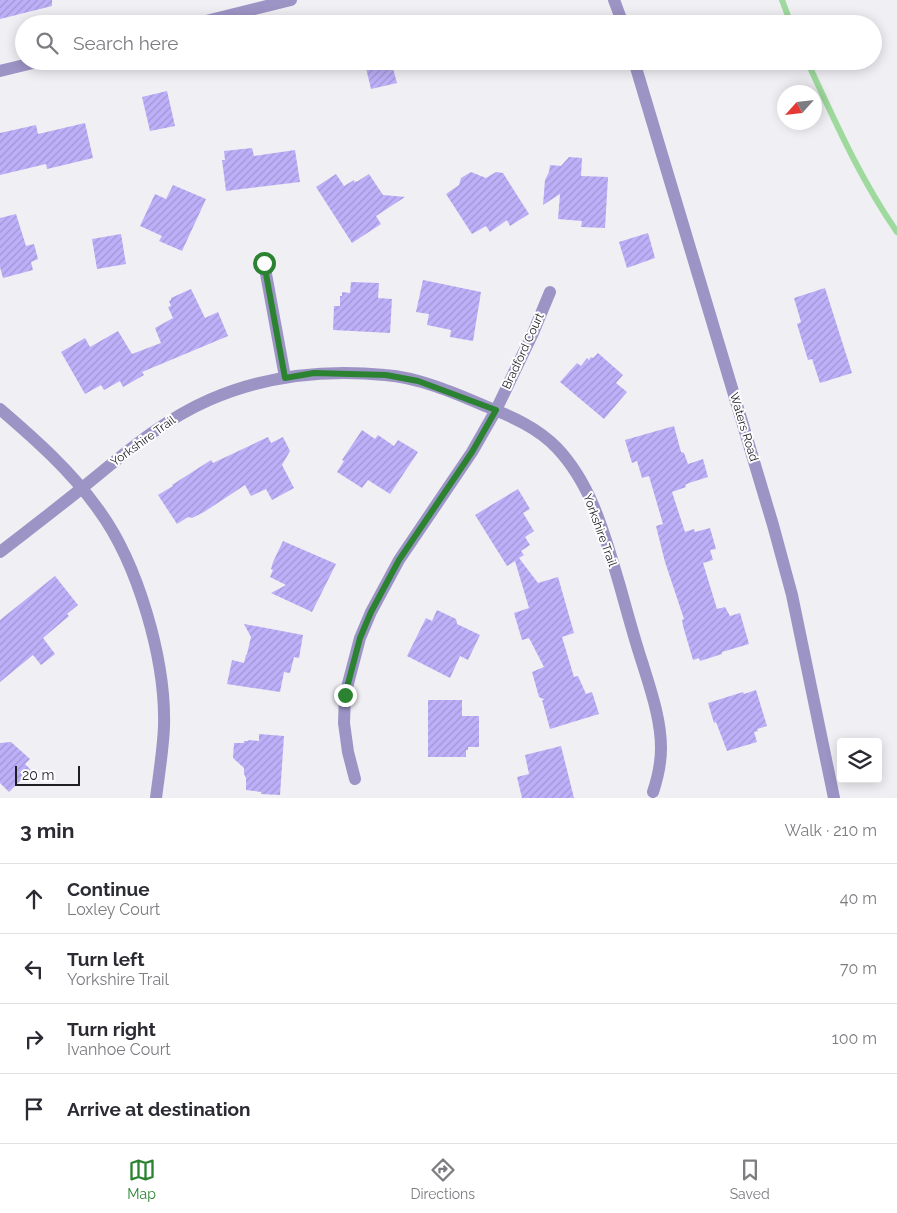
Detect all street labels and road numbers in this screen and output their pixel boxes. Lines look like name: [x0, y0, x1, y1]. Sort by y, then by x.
street label: Bradford Court: [499, 311, 547, 391]
street label: Waters Road: [727, 391, 761, 463]
street label: Yorkshire Trail: [108, 412, 179, 469]
street label: Yorkshire Trail: [580, 492, 620, 569]

